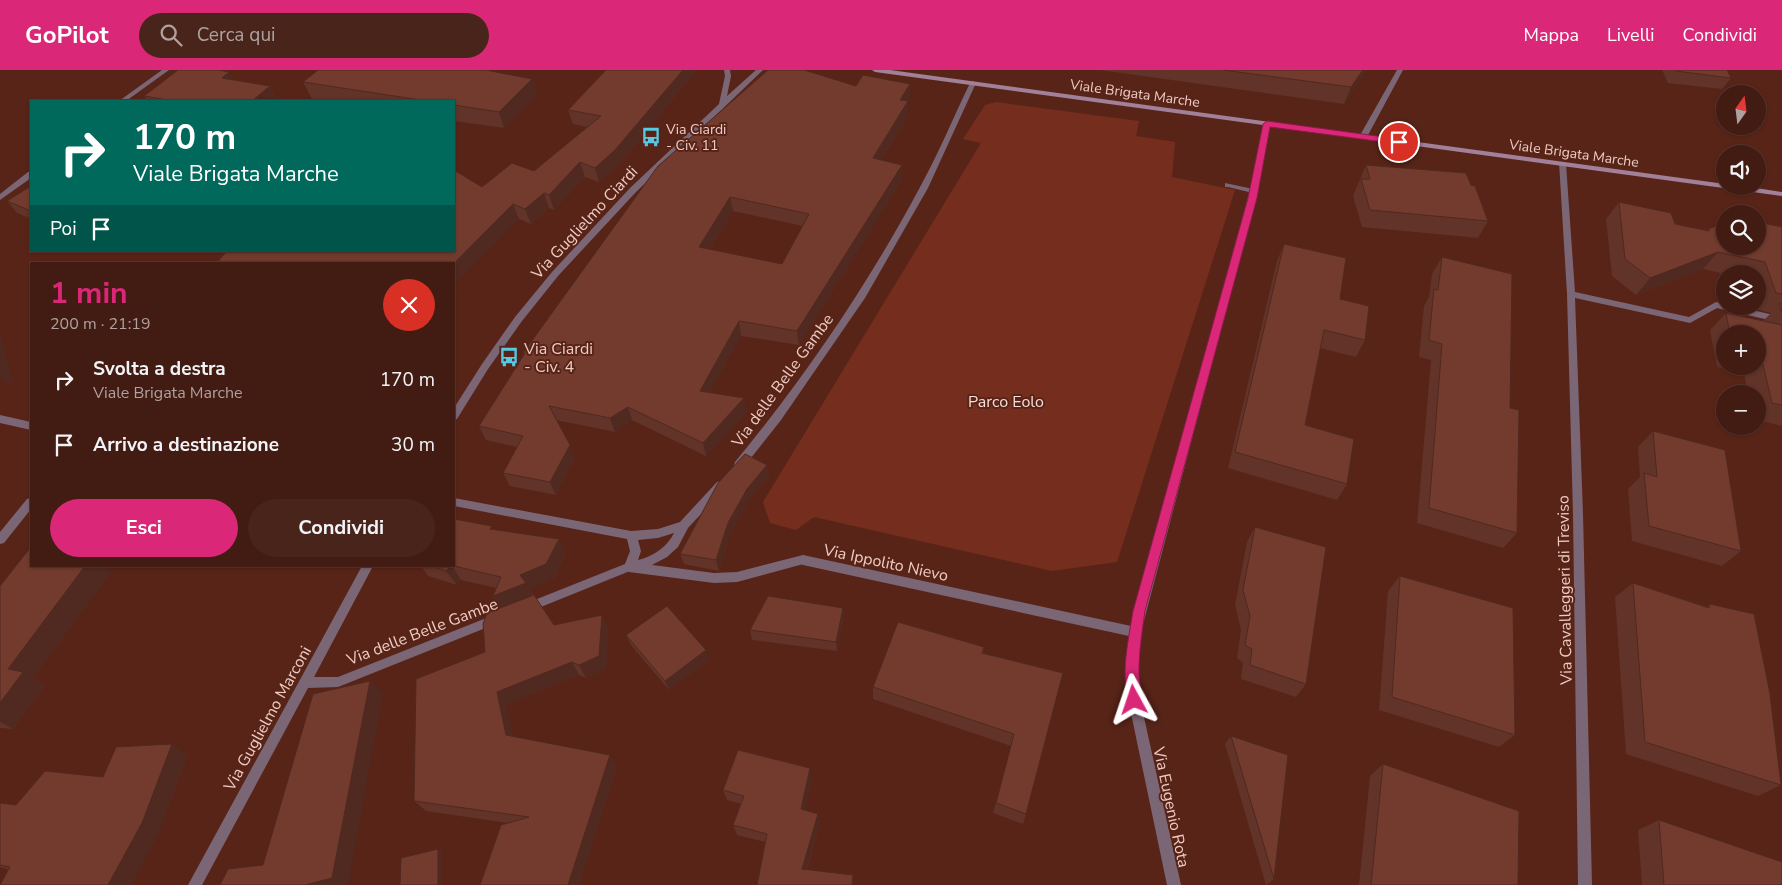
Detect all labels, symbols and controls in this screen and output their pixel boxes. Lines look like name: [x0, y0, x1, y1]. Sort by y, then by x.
search box: [139, 13, 489, 58]
text: GoPilot: [25, 19, 109, 51]
icon: search: [157, 21, 185, 49]
text: Cerca qui: [197, 22, 275, 48]
text: Mappa: [1524, 23, 1579, 47]
text: Livelli: [1607, 23, 1654, 47]
text: Condividi: [1682, 23, 1757, 47]
street label: Viale Brigata Marche: [1068, 75, 1201, 112]
north arrow: [1716, 85, 1766, 135]
map controls: [1716, 85, 1766, 435]
text: 170 m: [133, 114, 236, 161]
icon: right: [50, 120, 115, 185]
place label: Via Ciardi - Civ. 11: [665, 120, 726, 155]
pin: [1378, 121, 1420, 163]
bus stop icon: Via Ciardi - Civ. 11: [640, 126, 662, 148]
icon: arrive: [1385, 128, 1413, 156]
street label: Viale Brigata Marche: [1507, 135, 1640, 172]
button: sound: [1716, 145, 1766, 195]
text: Viale Brigata Marche: [133, 159, 339, 189]
street label: Via Guglielmo Ciardi: [526, 161, 643, 285]
button: search: [1716, 205, 1766, 255]
icon: arrive: [87, 215, 115, 243]
text: Poi: [50, 216, 77, 242]
button: layers: [1716, 265, 1766, 315]
text: 1 min: [50, 273, 128, 314]
button: close: [383, 279, 435, 331]
street label: Via delle Belle Gambe: [726, 309, 839, 453]
text: 200 m · 21:19: [50, 313, 151, 335]
button: +: [1716, 325, 1766, 375]
place label: Via Ciardi - Civ. 4: [523, 338, 593, 378]
bus stop icon: Via Ciardi - Civ. 4: [498, 346, 520, 368]
text: Svolta a destra: [93, 356, 226, 382]
icon: right: [50, 366, 78, 394]
text: 170 m: [380, 367, 435, 393]
text: Viale Brigata Marche: [93, 382, 243, 404]
button: −: [1716, 385, 1766, 435]
park label: Parco Eolo: [968, 391, 1044, 413]
icon: arrive: [50, 431, 78, 459]
text: Arrivo a destinazione: [93, 432, 279, 458]
text: 30 m: [391, 432, 435, 458]
street label: Via Cavalleggeri di Treviso: [1552, 495, 1578, 686]
button: Esci: [50, 499, 238, 557]
button: Condividi: [248, 499, 435, 557]
street label: Via Ippolito Nievo: [820, 539, 950, 587]
street label: Via delle Belle Gambe: [343, 593, 501, 671]
street label: Via Guglielmo Marconi: [218, 642, 317, 796]
position arrow: [1107, 673, 1159, 725]
street label: Via Eugenio Rota: [1147, 744, 1195, 870]

